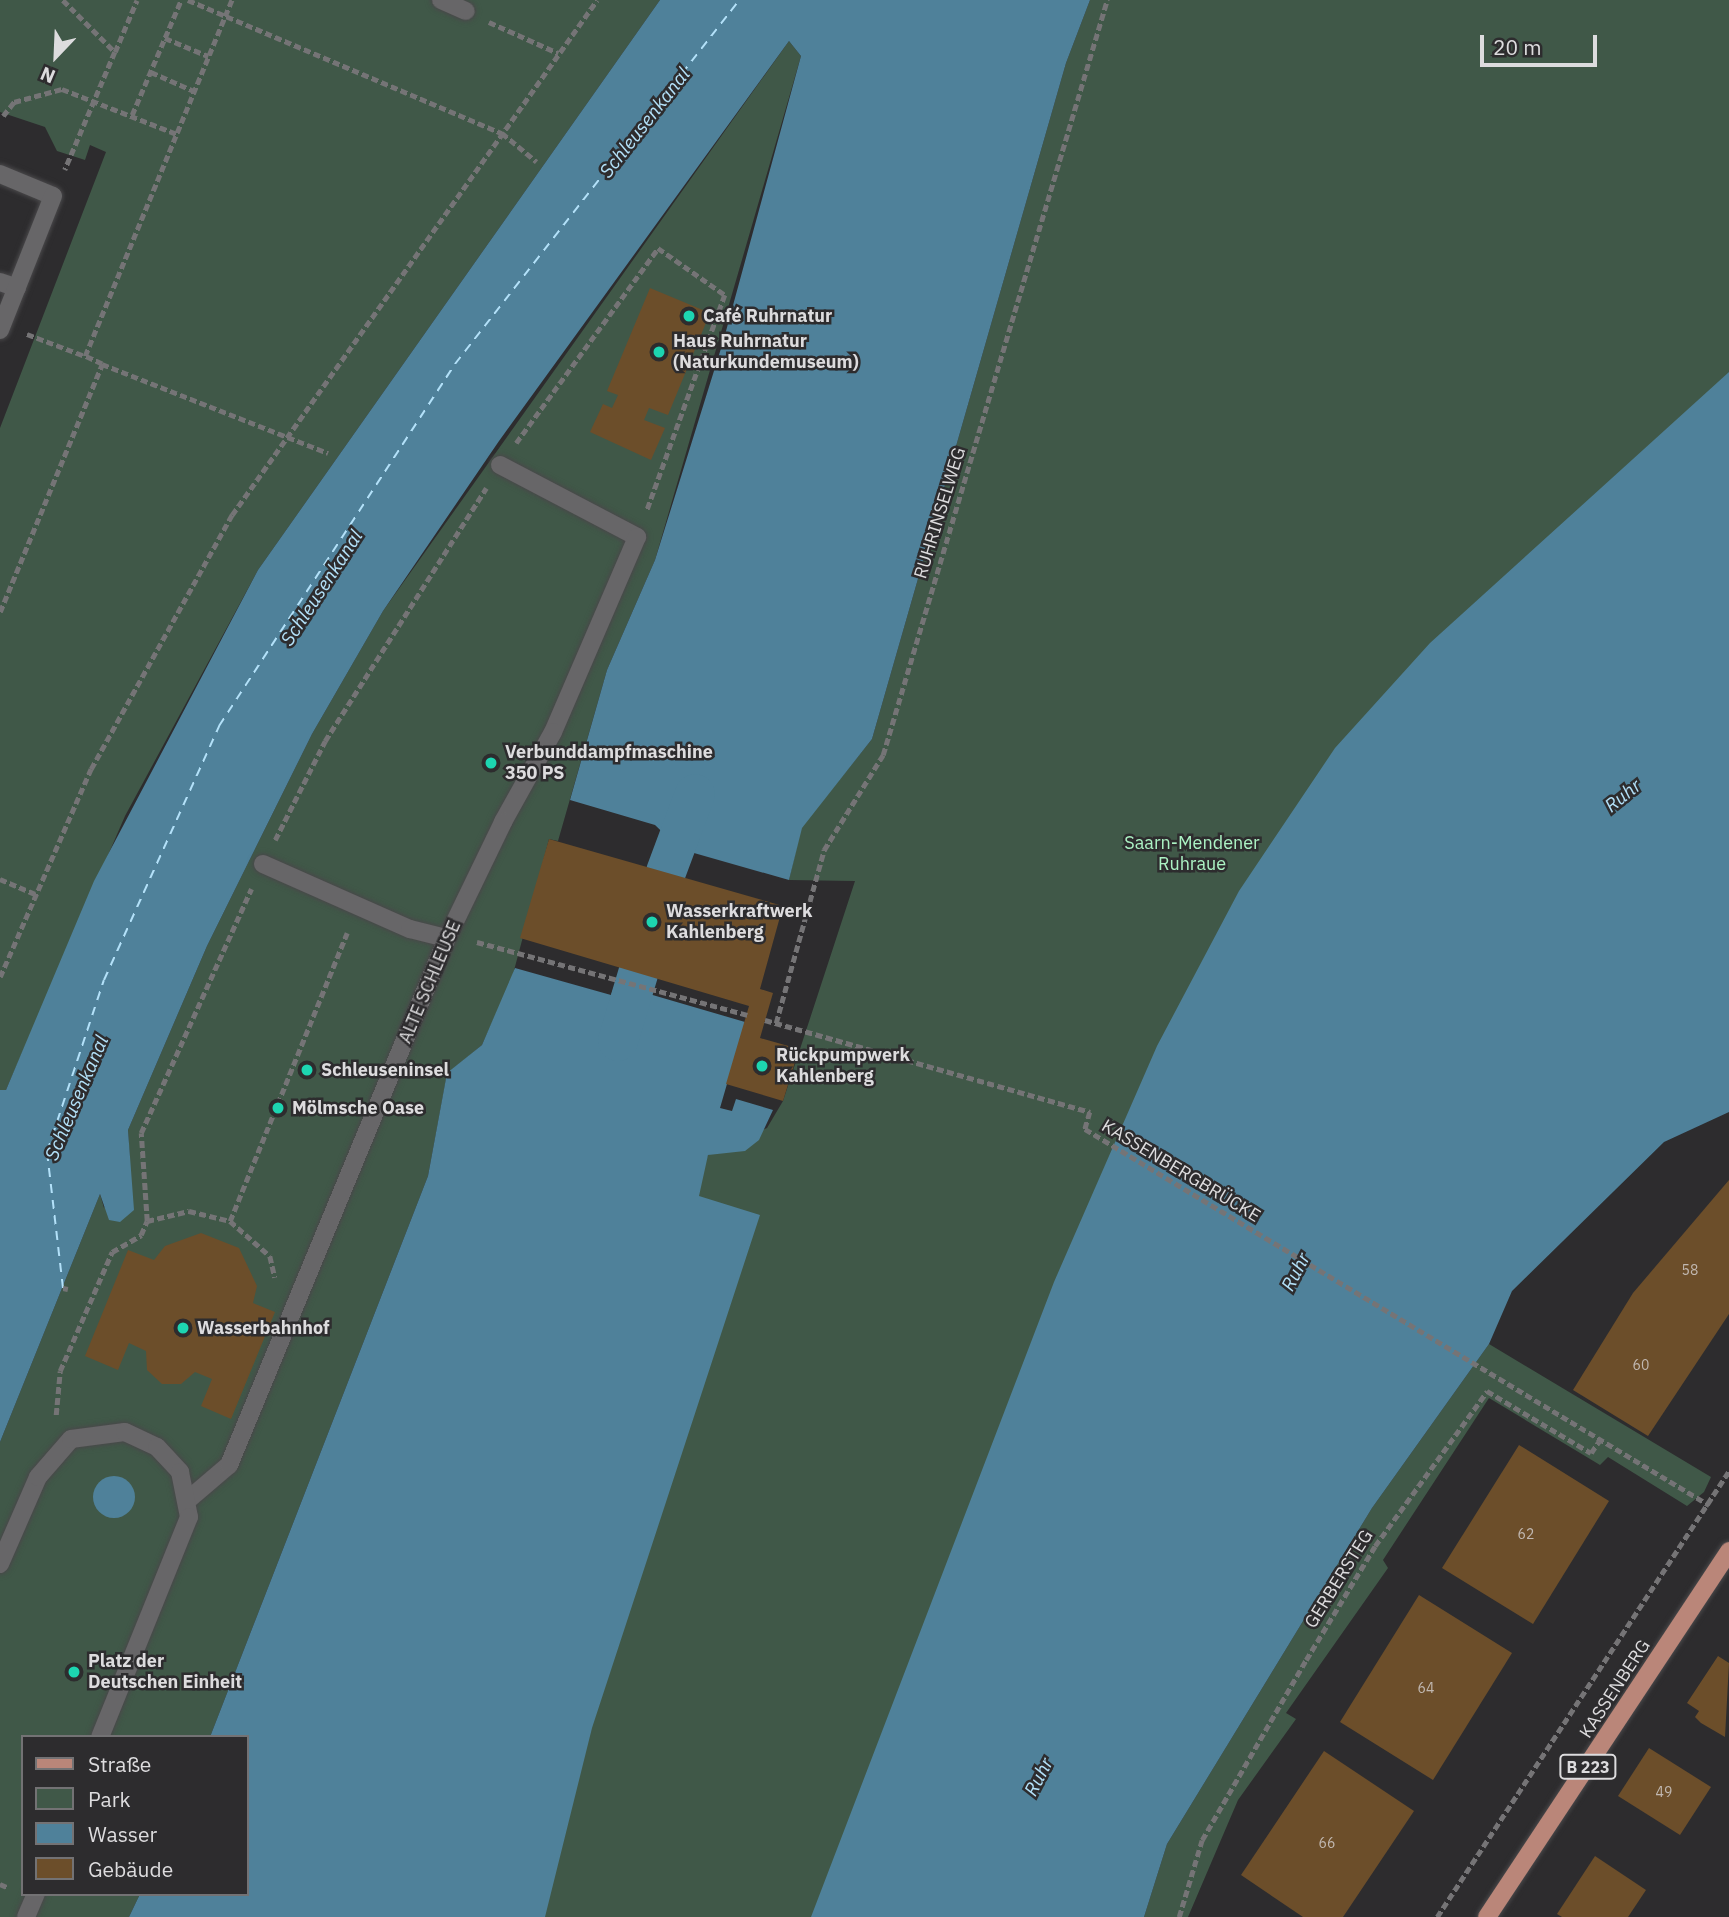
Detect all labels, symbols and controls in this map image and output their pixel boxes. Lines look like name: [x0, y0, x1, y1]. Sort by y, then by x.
north arrow: [21, 21, 91, 91]
scale bar: [1484, 21, 1601, 65]
text: 20 m: [1493, 33, 1542, 61]
text: N: [37, 62, 59, 89]
water label: Schleusenkanal: [595, 64, 695, 182]
place label: Café Ruhrnatur: [703, 305, 832, 327]
marker: Café Ruhrnatur: [681, 308, 697, 324]
place label: Haus Ruhrnatur (Naturkundemuseum): [673, 331, 859, 374]
marker: Haus Ruhrnatur (Naturkundemuseum): [651, 344, 667, 360]
street label: RUHRINSELWEG: [910, 445, 970, 581]
water label: Schleusenkanal: [276, 526, 368, 650]
place label: Verbunddampfmaschine 350 PS: [505, 742, 713, 784]
marker: Verbunddampfmaschine 350 PS: [483, 755, 499, 771]
water label: Ruhr: [1600, 775, 1646, 817]
park label: Saarn-Mendener Ruhraue: [1124, 833, 1260, 876]
place label: Wasserkraftwerk Kahlenberg: [666, 901, 812, 944]
marker: Wasserkraftwerk Kahlenberg: [644, 914, 660, 930]
street label: ALTE SCHLEUSE: [394, 917, 466, 1047]
water label: Schleusenkanal: [40, 1032, 114, 1164]
place label: Rückpumpwerk Kahlenberg: [776, 1045, 910, 1088]
marker: Rückpumpwerk Kahlenberg: [754, 1058, 770, 1074]
place label: Schleuseninsel: [321, 1059, 449, 1081]
marker: Schleuseninsel: [299, 1062, 315, 1078]
place label: Mölmsche Oase: [292, 1097, 424, 1119]
marker: Mölmsche Oase: [270, 1100, 286, 1116]
street label: KASSENBERGBRÜCKE: [1098, 1115, 1264, 1227]
water label: Ruhr: [1277, 1249, 1315, 1295]
house number: 58: [1682, 1262, 1698, 1278]
place label: Wasserbahnhof: [197, 1317, 330, 1339]
marker: Wasserbahnhof: [175, 1320, 191, 1336]
house number: 60: [1633, 1357, 1649, 1373]
street label: GERBERSTEG: [1300, 1526, 1378, 1632]
house number: 62: [1518, 1526, 1534, 1542]
street label: KASSENBERG: [1575, 1636, 1655, 1742]
place label: Platz der Deutschen Einheit: [88, 1651, 242, 1694]
marker: Platz der Deutschen Einheit: [66, 1664, 82, 1680]
house number: 64: [1418, 1680, 1434, 1696]
legend: [21, 1735, 248, 1896]
text: Straße: [88, 1750, 151, 1778]
water label: Ruhr: [1020, 1754, 1058, 1800]
road number: B 223: [1558, 1754, 1618, 1779]
house number: 49: [1656, 1784, 1672, 1800]
text: Park: [88, 1785, 131, 1813]
text: Wasser: [88, 1820, 157, 1848]
house number: 66: [1319, 1835, 1335, 1851]
text: Gebäude: [88, 1855, 173, 1883]

